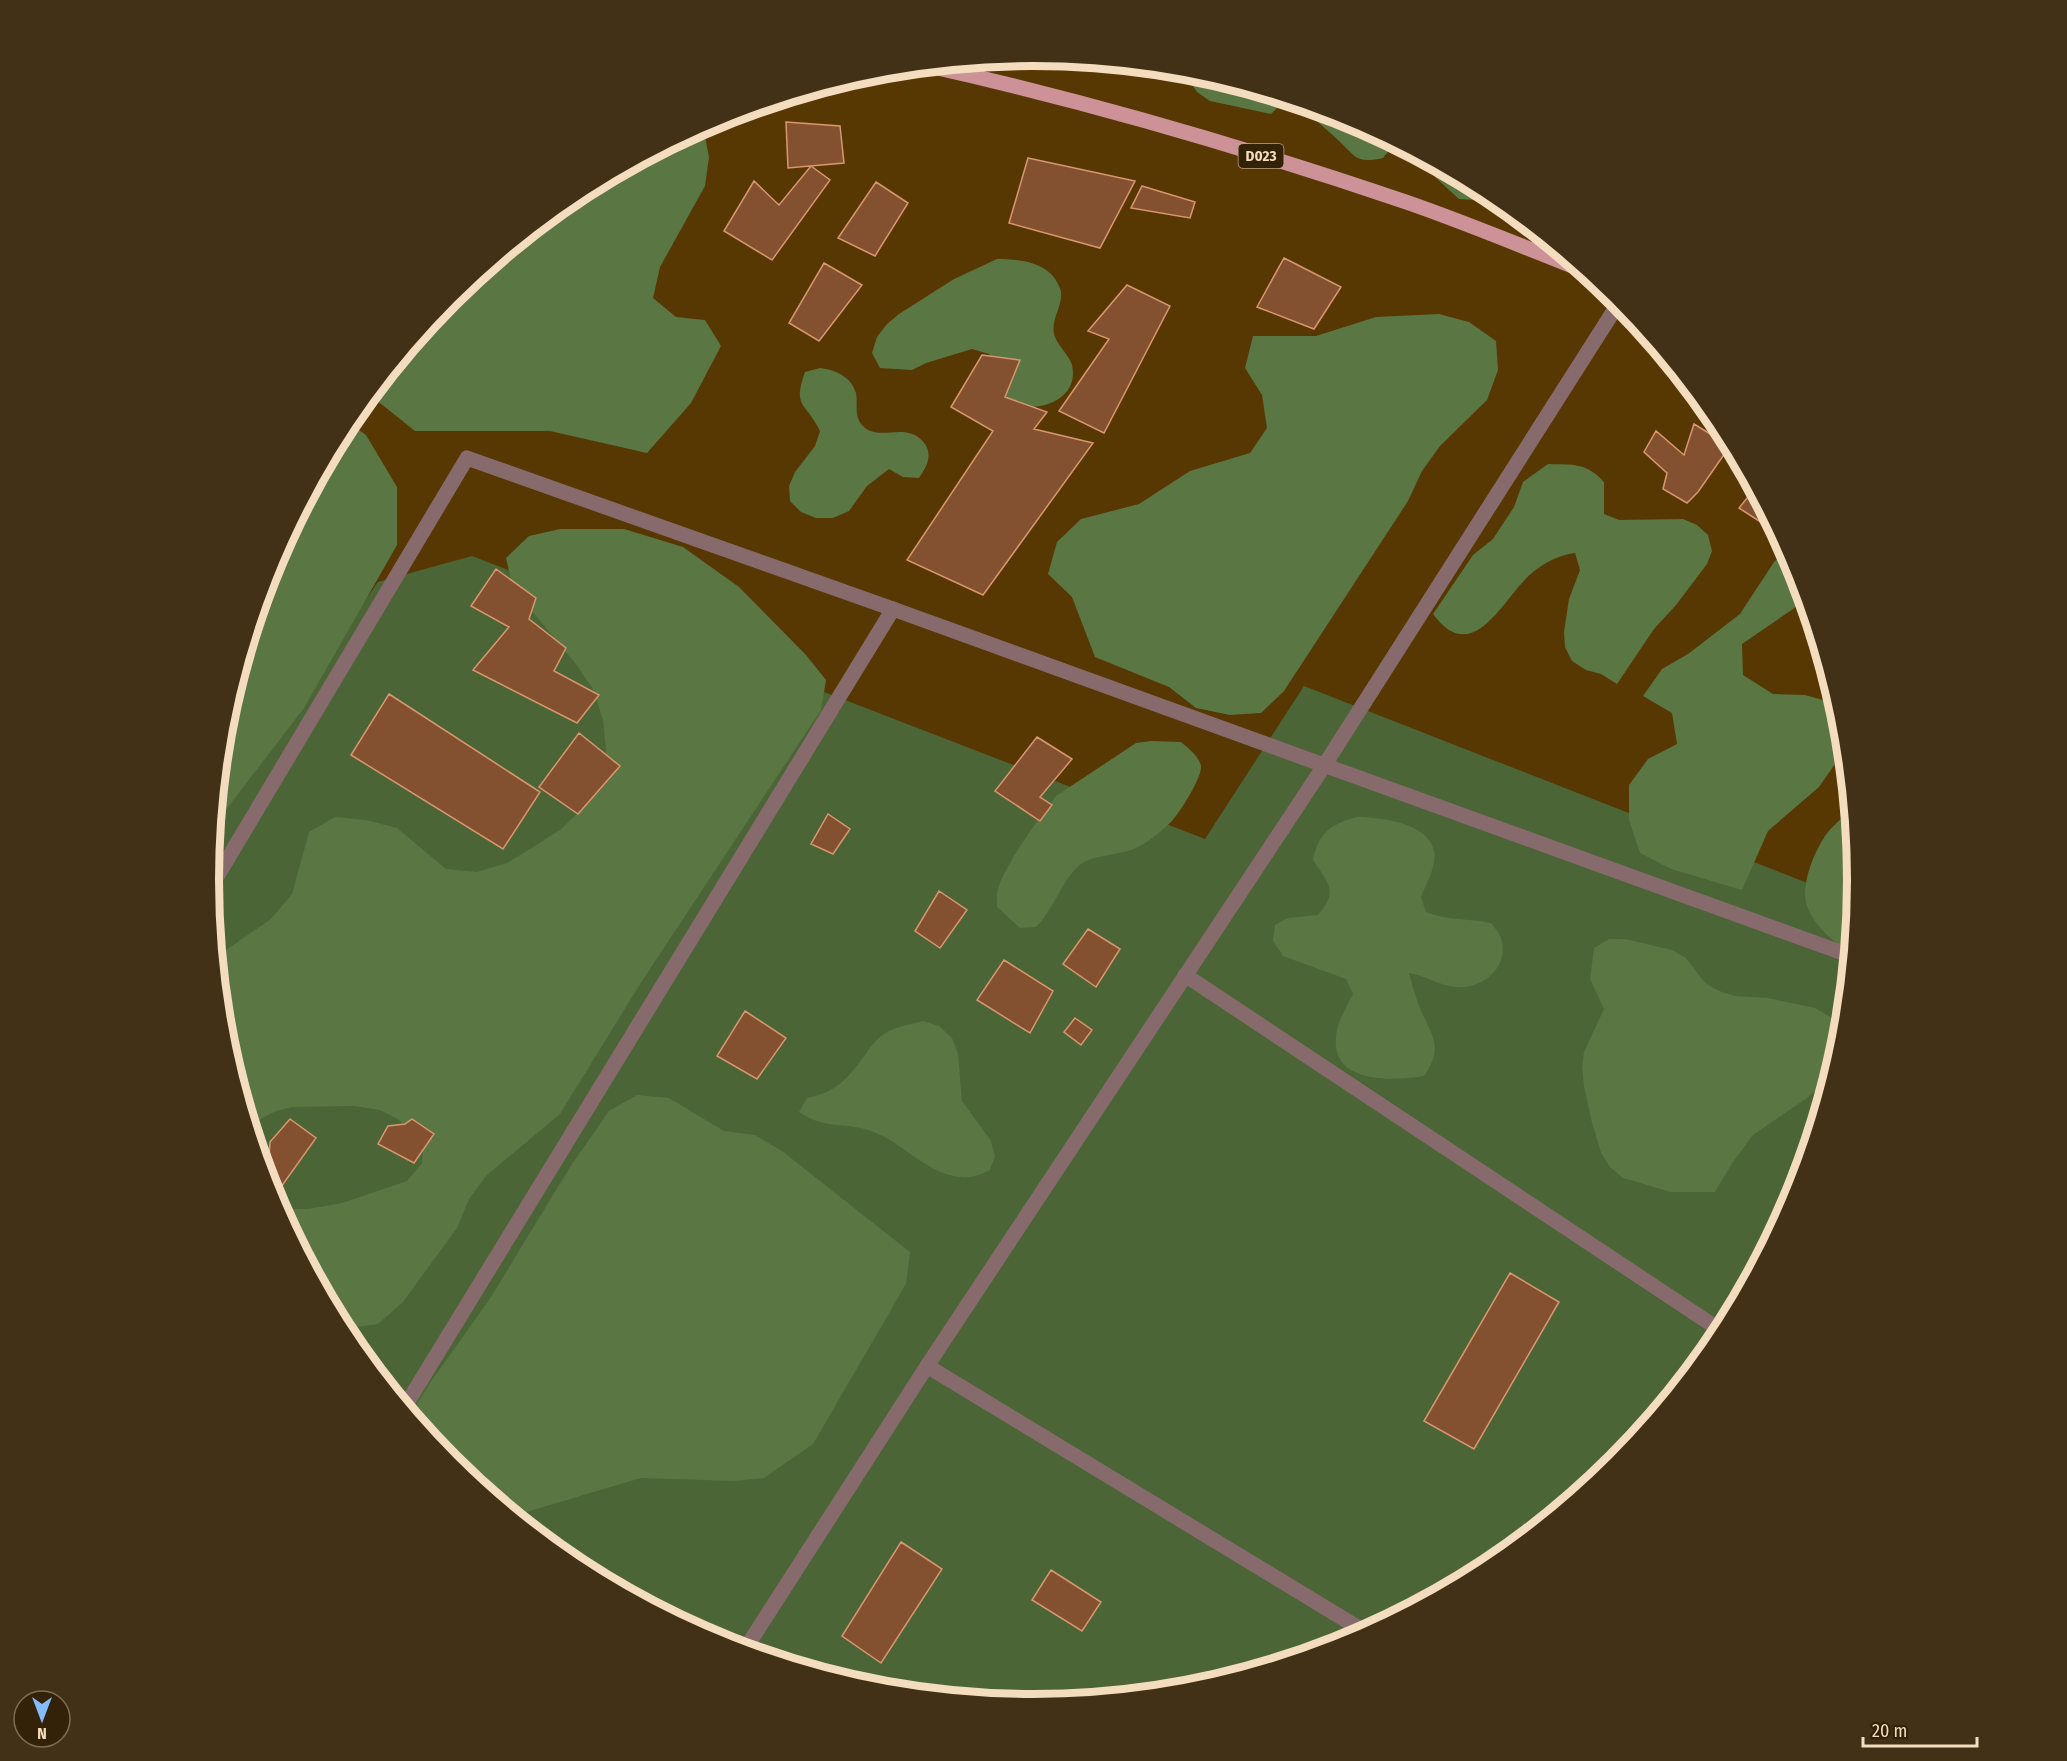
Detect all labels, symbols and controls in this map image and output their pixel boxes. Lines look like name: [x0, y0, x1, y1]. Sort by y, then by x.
road number: D023: [1238, 144, 1284, 168]
north arrow: [12, 1689, 72, 1749]
scale bar: [1863, 1710, 1977, 1748]
text: 20 m: [1872, 1720, 1907, 1742]
text: N: [37, 1724, 47, 1743]

